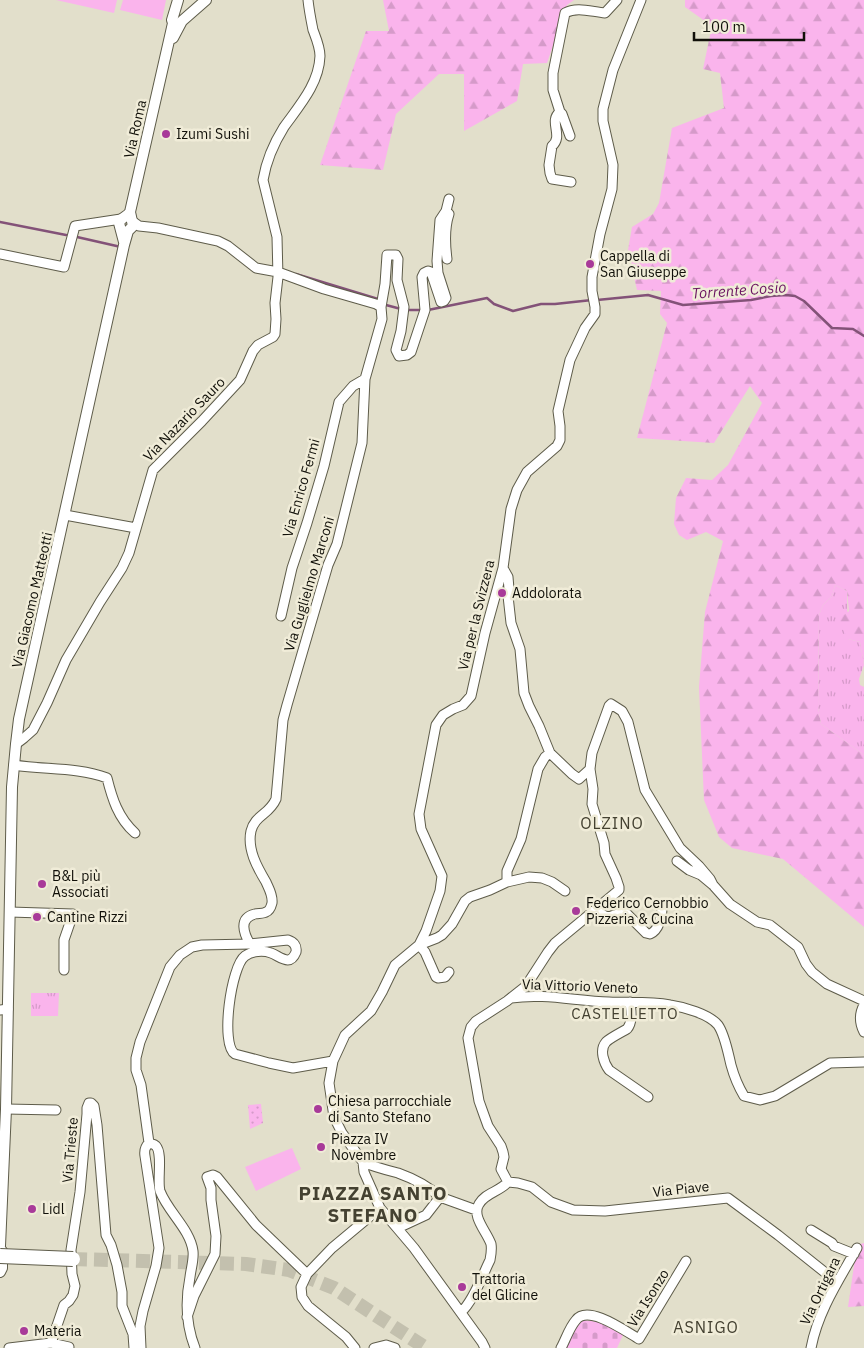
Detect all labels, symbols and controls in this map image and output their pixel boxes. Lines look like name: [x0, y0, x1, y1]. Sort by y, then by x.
scale bar: [694, 10, 804, 42]
text: 100 m: [702, 17, 746, 36]
street label: Via Roma: [120, 98, 151, 160]
place label: Izumi Sushi: [176, 125, 249, 143]
marker: Izumi Sushi: [160, 128, 172, 140]
place label: Cappella di San Giuseppe: [600, 247, 687, 281]
marker: Cappella di San Giuseppe: [584, 258, 596, 270]
water label: Torrente Cosio: [691, 277, 787, 303]
street label: Via Nazario Sauro: [139, 373, 229, 465]
street label: Via Enrico Fermi: [278, 437, 324, 539]
street label: Via Guglielmo Marconi: [280, 514, 338, 654]
street label: Via Giacomo Matteotti: [8, 530, 56, 670]
street label: Via per la Svizzera: [454, 557, 499, 672]
place label: Addolorata: [512, 584, 582, 602]
marker: Addolorata: [496, 587, 508, 599]
district label: OLZINO: [580, 813, 644, 833]
place label: B&L più Associati: [52, 867, 109, 901]
marker: B&L più Associati: [36, 878, 48, 890]
place label: Federico Cernobbio Pizzeria & Cucina: [586, 894, 709, 928]
marker: Federico Cernobbio Pizzeria & Cucina: [570, 905, 582, 917]
place label: Cantine Rizzi: [47, 908, 127, 926]
marker: Cantine Rizzi: [31, 911, 43, 923]
street label: Via Vittorio Veneto: [522, 975, 639, 997]
district label: CASTELLETTO: [571, 1004, 679, 1023]
place label: Chiesa parrocchiale di Santo Stefano: [328, 1092, 452, 1126]
marker: Chiesa parrocchiale di Santo Stefano: [312, 1103, 324, 1115]
street label: Via Trieste: [58, 1116, 82, 1184]
place label: Piazza IV Novembre: [331, 1130, 396, 1164]
marker: Piazza IV Novembre: [315, 1141, 327, 1153]
street label: Via Piave: [652, 1177, 710, 1201]
district label: PIAZZA SANTO STEFANO: [298, 1181, 448, 1227]
place label: Lidl: [42, 1200, 65, 1218]
marker: Lidl: [26, 1203, 38, 1215]
street label: Via Ortigara: [796, 1253, 844, 1328]
street label: Via Isonzo: [623, 1265, 673, 1330]
place label: Trattoria del Glicine: [472, 1270, 538, 1304]
marker: Trattoria del Glicine: [456, 1281, 468, 1293]
district label: ASNIGO: [673, 1317, 739, 1337]
place label: Materia: [34, 1322, 82, 1340]
marker: Materia: [18, 1325, 30, 1337]

